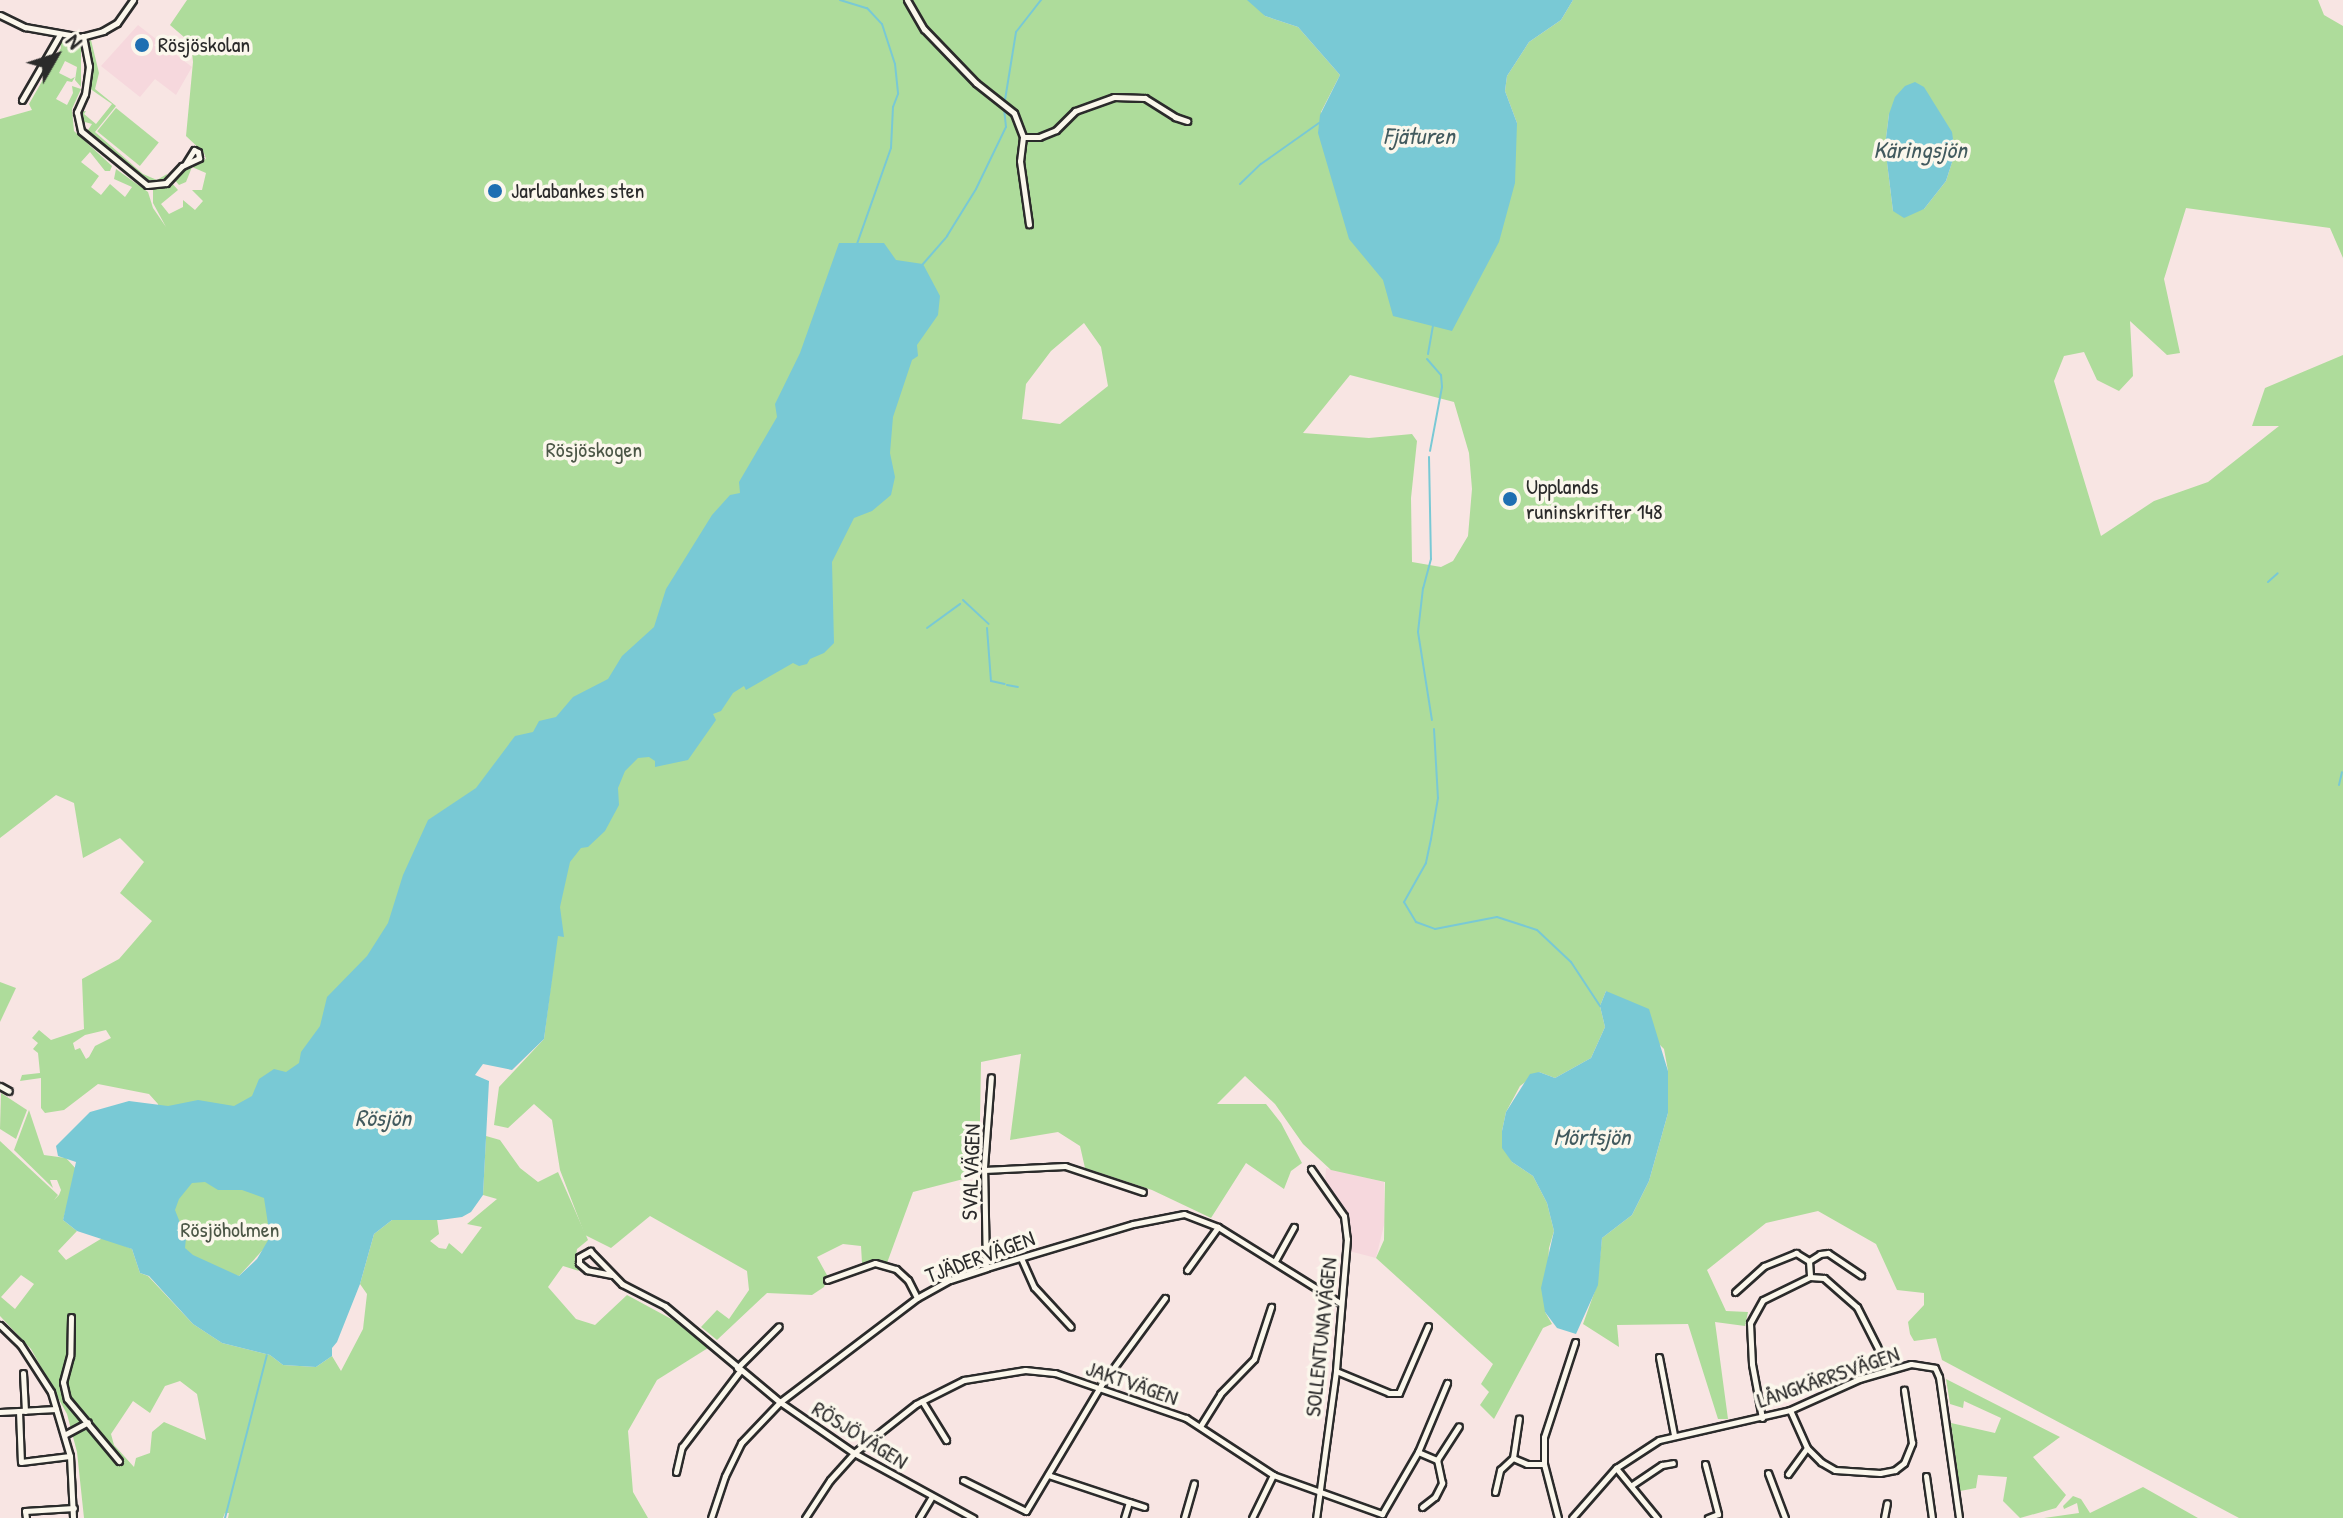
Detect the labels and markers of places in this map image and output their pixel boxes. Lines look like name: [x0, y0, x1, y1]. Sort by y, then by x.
place label: Rösjöskolan: [158, 32, 250, 58]
marker: Rösjöskolan: [133, 36, 151, 54]
place label: Jarlabankes sten: [511, 178, 644, 204]
marker: Jarlabankes sten: [486, 182, 504, 200]
place label: Upplands runinskrifter 148: [1526, 473, 1663, 524]
marker: Upplands runinskrifter 148: [1501, 490, 1519, 508]

